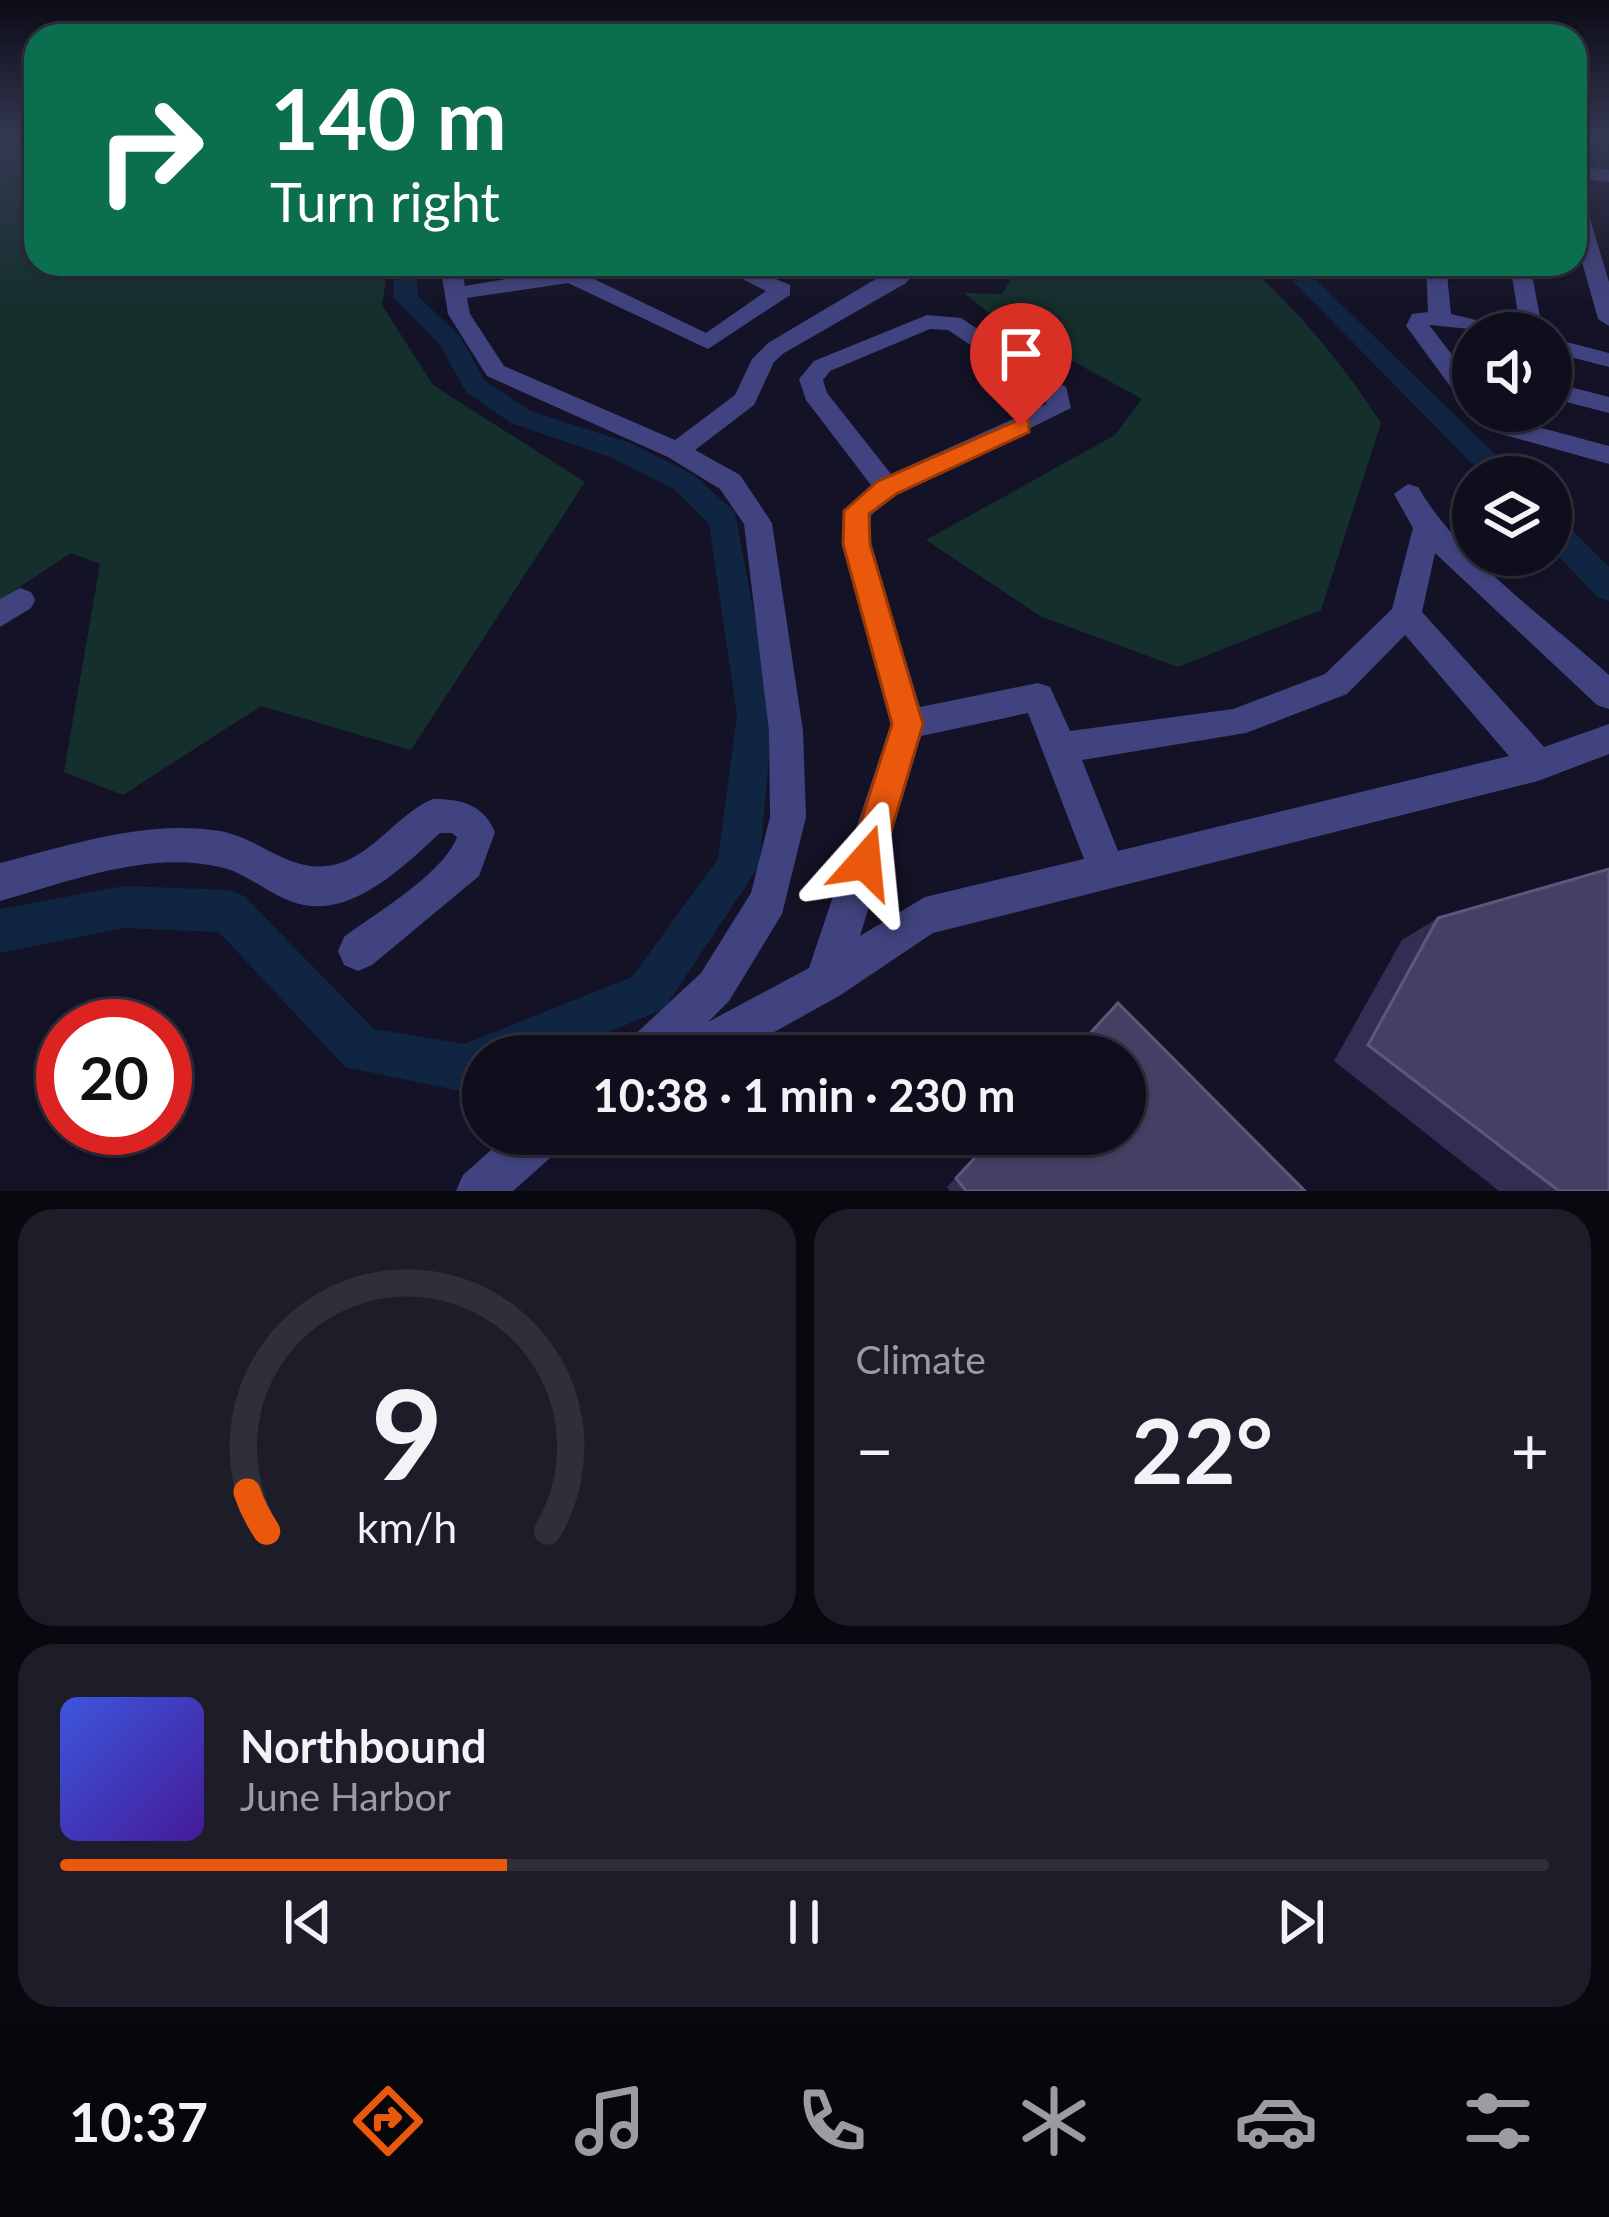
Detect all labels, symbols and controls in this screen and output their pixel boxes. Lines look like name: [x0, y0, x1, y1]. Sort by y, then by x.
text: 140 m: [270, 67, 507, 168]
icon: right: [72, 72, 228, 228]
text: Turn right: [270, 169, 500, 234]
pin: [970, 303, 1072, 426]
map controls: [1452, 312, 1572, 576]
button: sound: [1452, 312, 1572, 432]
icon: arrive: [988, 321, 1054, 387]
button: layers: [1452, 456, 1572, 576]
position arrow: [802, 799, 928, 925]
speed limit sign: 20: [36, 999, 192, 1155]
text: 10:38 · 1 min · 230 m: [593, 1068, 1015, 1122]
text: Climate: [856, 1336, 986, 1382]
text: 9: [371, 1357, 443, 1507]
text: 22°: [1131, 1395, 1273, 1503]
text: −: [856, 1410, 894, 1489]
text: +: [1511, 1410, 1549, 1489]
text: km/h: [357, 1500, 457, 1551]
text: Northbound: [240, 1719, 486, 1773]
text: June Harbor: [240, 1773, 451, 1819]
icon: previous: [275, 1889, 341, 1955]
icon: pause: [771, 1889, 837, 1955]
icon: next: [1268, 1889, 1334, 1955]
icon: directions: [346, 2079, 430, 2163]
icon: music: [568, 2079, 652, 2163]
icon: phone: [790, 2079, 874, 2163]
icon: climate: [1012, 2079, 1096, 2163]
icon: car: [1234, 2079, 1318, 2163]
icon: filters: [1456, 2079, 1540, 2163]
text: 10:37: [69, 2089, 208, 2154]

